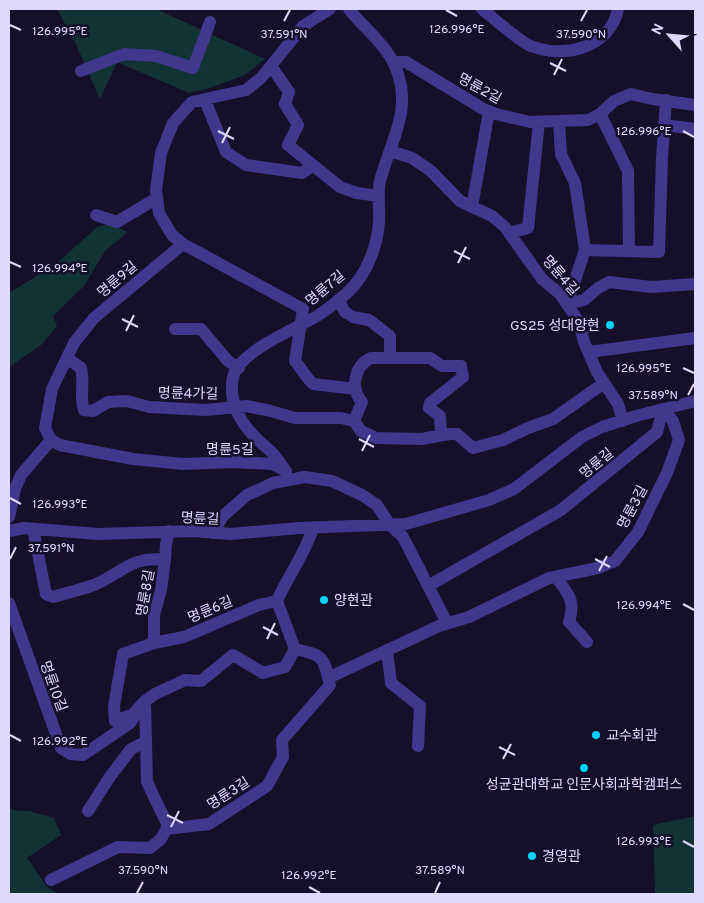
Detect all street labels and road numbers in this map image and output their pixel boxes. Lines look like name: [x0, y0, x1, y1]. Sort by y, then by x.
street label: 명륜2길: [455, 70, 504, 108]
street label: 명륜4길: [538, 253, 582, 299]
street label: 명륜9길: [94, 259, 141, 302]
street label: 명륜7길: [303, 268, 349, 310]
street label: 명륜4가길: [158, 385, 218, 404]
street label: 명륜5길: [206, 442, 254, 459]
street label: 명륜길: [577, 445, 617, 483]
street label: 명륜3길: [615, 483, 652, 532]
street label: 명륜길: [180, 510, 220, 529]
street label: 명륜8길: [134, 569, 159, 618]
street label: 명륜6길: [186, 593, 236, 627]
street label: 명륜10길: [36, 659, 70, 714]
street label: 명륜3길: [204, 774, 253, 814]

